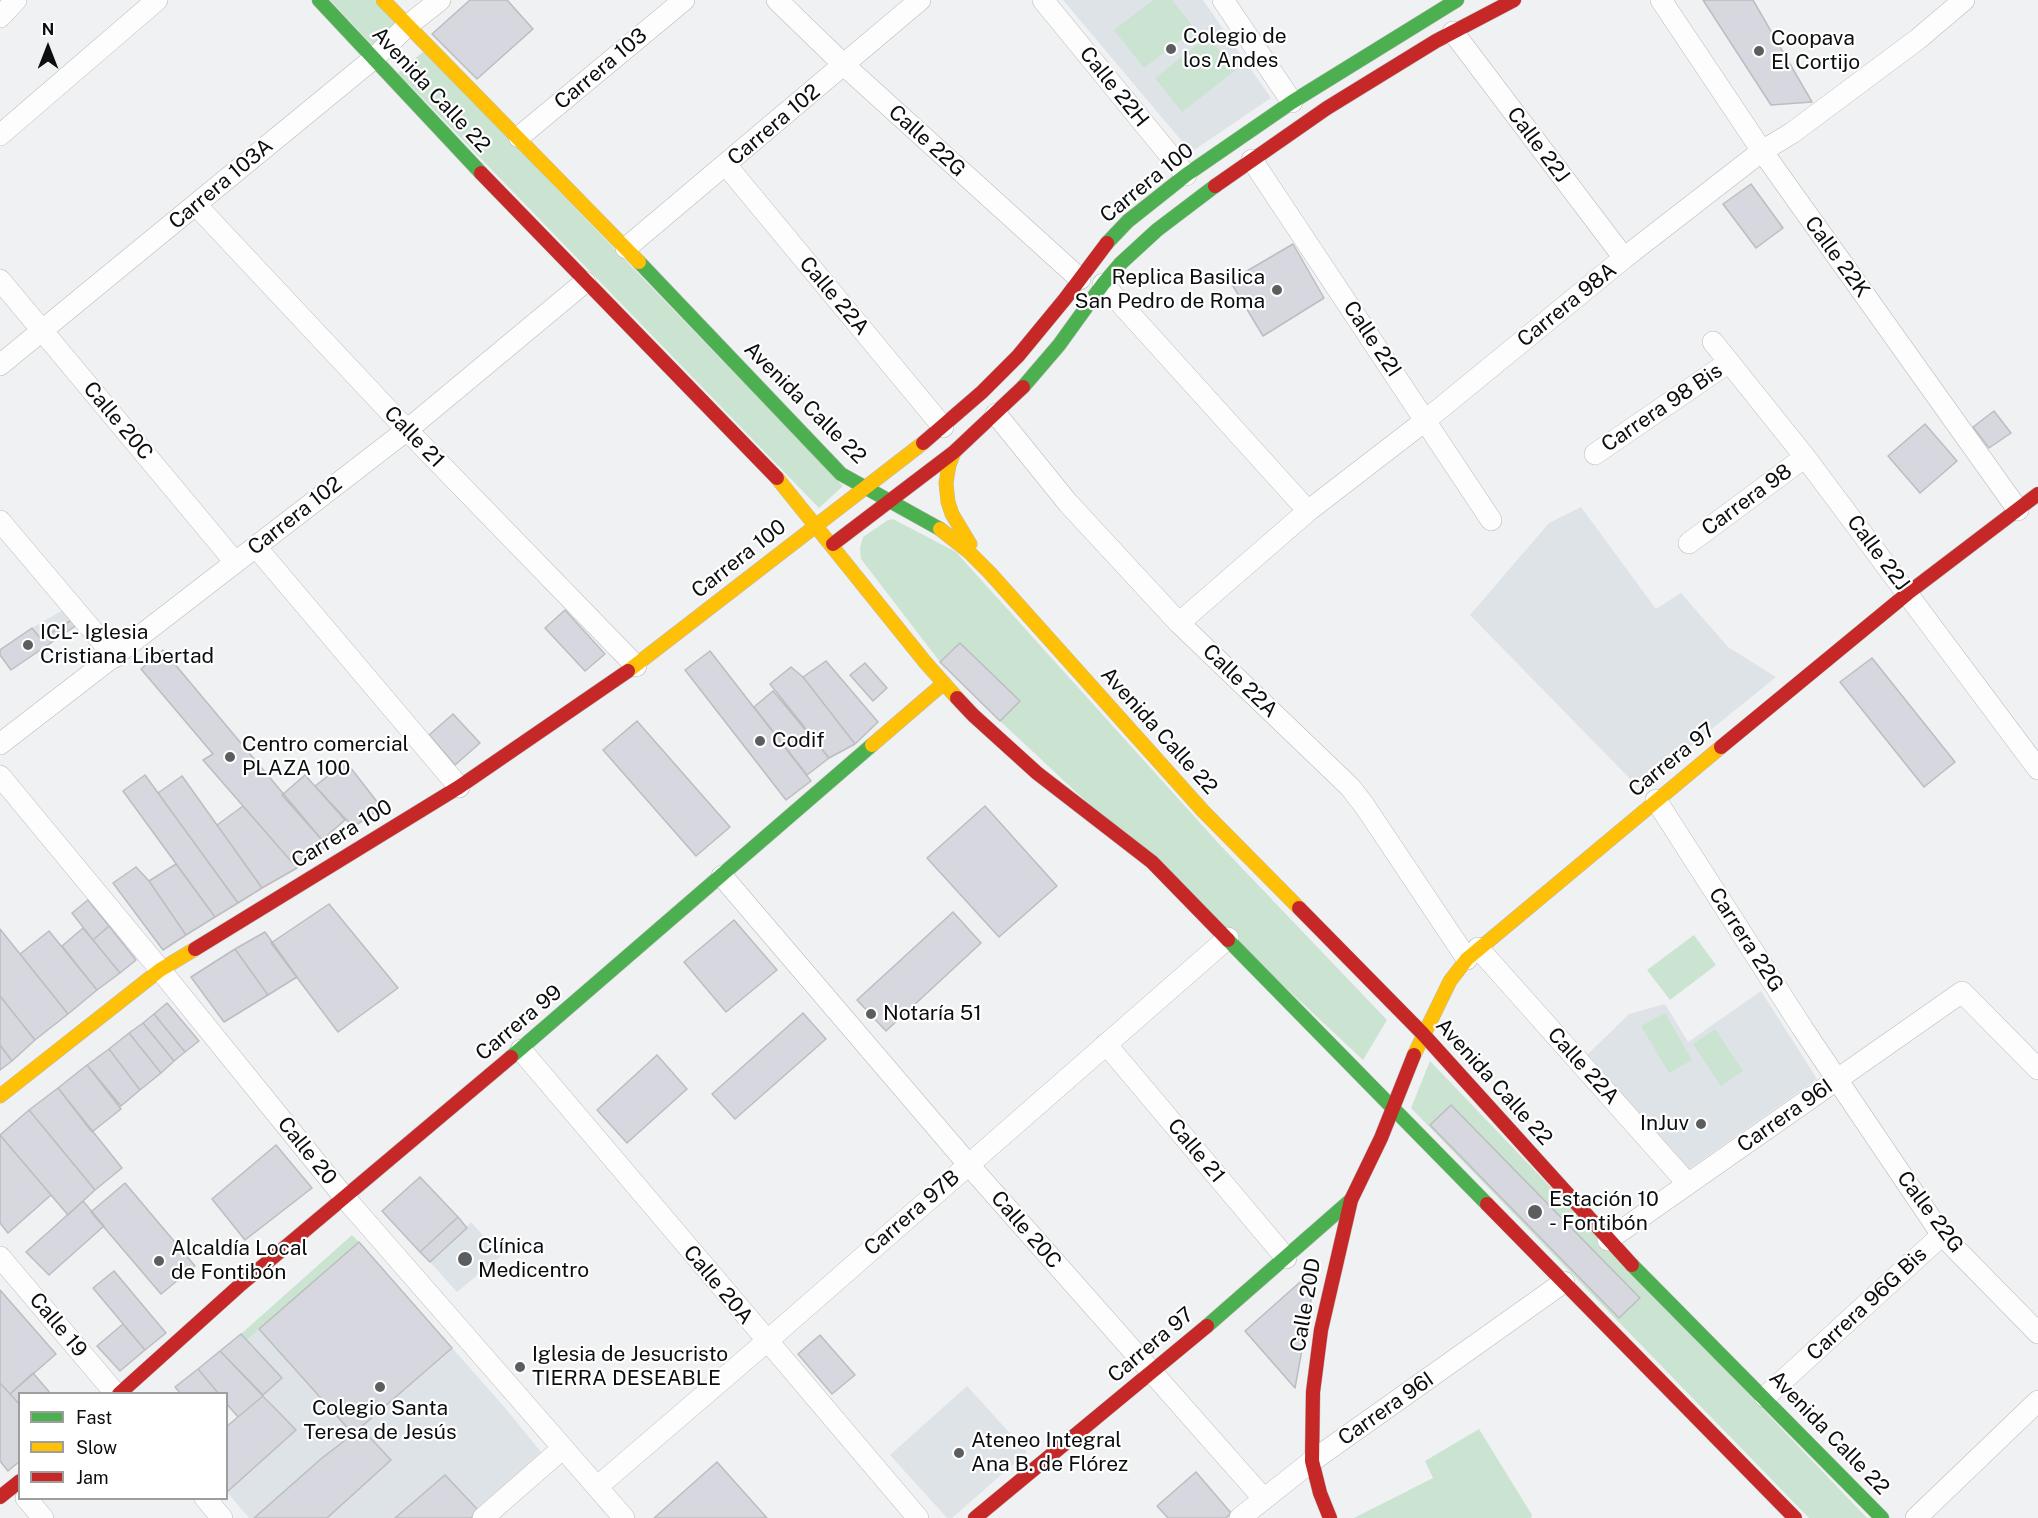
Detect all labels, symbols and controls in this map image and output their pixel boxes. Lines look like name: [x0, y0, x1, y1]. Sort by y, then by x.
north arrow: [18, 18, 78, 78]
text: N: [42, 20, 54, 39]
street label: Avenida Calle 22: [366, 22, 496, 158]
street label: Carrera 103: [550, 23, 652, 115]
place label: Colegio de los Andes: [1183, 24, 1287, 74]
place label: Coopava El Cortijo: [1771, 26, 1860, 76]
street label: Calle 22H: [1074, 42, 1154, 132]
marker: Colegio de los Andes: [1164, 42, 1178, 56]
marker: Coopava El Cortijo: [1752, 44, 1766, 58]
street label: Carrera 102: [723, 79, 825, 171]
street label: Calle 22G: [883, 100, 971, 182]
street label: Calle 22J: [1501, 102, 1575, 188]
street label: Carrera 103A: [164, 133, 278, 235]
street label: Carrera 100: [1095, 138, 1199, 228]
street label: Calle 22K: [1799, 212, 1875, 302]
street label: Calle 22A: [794, 252, 874, 340]
street label: Carrera 98A: [1512, 257, 1622, 353]
place label: Replica Basilica San Pedro de Roma: [1074, 265, 1265, 315]
marker: Replica Basilica San Pedro de Roma: [1270, 283, 1284, 297]
street label: Calle 22I: [1338, 296, 1406, 382]
street label: Avenida Calle 22: [739, 337, 871, 469]
street label: Carrera 98 Bis: [1597, 358, 1727, 458]
street label: Calle 20C: [78, 377, 158, 465]
street label: Calle 21: [379, 401, 449, 473]
street label: Carrera 98: [1697, 459, 1797, 541]
street label: Carrera 102: [243, 471, 347, 561]
street label: Calle 22J: [1841, 510, 1915, 596]
street label: Carrera 100: [687, 514, 791, 604]
place label: ICL- Iglesia Cristiana Libertad: [40, 620, 214, 670]
marker: ICL- Iglesia Cristiana Libertad: [21, 638, 35, 652]
street label: Calle 22A: [1197, 639, 1283, 723]
street label: Avenida Calle 22: [1095, 662, 1223, 800]
street label: Carrera 97: [1624, 717, 1720, 803]
place label: Codif: [772, 728, 824, 754]
place label: Centro comercial PLAZA 100: [242, 732, 409, 782]
marker: Codif: [753, 734, 767, 748]
marker: Centro comercial PLAZA 100: [223, 750, 237, 764]
street label: Carrera 100: [287, 794, 397, 874]
street label: Carrera 22G: [1703, 883, 1789, 997]
street label: Carrera 99: [471, 980, 567, 1066]
place label: Notaría 51: [883, 1001, 982, 1027]
marker: Notaría 51: [864, 1007, 878, 1021]
street label: Avenida Calle 22: [1430, 1013, 1558, 1151]
street label: Calle 22A: [1542, 1022, 1624, 1110]
street label: Carrera 96I: [1732, 1074, 1838, 1158]
place label: InJuv: [1640, 1111, 1689, 1137]
street label: Calle 20: [272, 1112, 342, 1190]
street label: Calle 21: [1162, 1114, 1230, 1188]
marker: InJuv: [1694, 1117, 1708, 1131]
street label: Carrera 97B: [859, 1165, 965, 1261]
street label: Calle 22G: [1891, 1166, 1969, 1258]
street label: Calle 20C: [985, 1186, 1067, 1274]
place label: Estación 10 - Fontibón: [1549, 1187, 1659, 1237]
marker: Estación 10 - Fontibón: [1526, 1203, 1544, 1221]
place label: Clínica Medicentro: [478, 1234, 589, 1284]
place label: Alcaldía Local de Fontibón: [171, 1236, 308, 1286]
street label: Calle 20A: [678, 1240, 758, 1330]
street label: Carrera 96G Bis: [1802, 1242, 1932, 1366]
marker: Clínica Medicentro: [456, 1250, 474, 1268]
marker: Alcaldía Local de Fontibón: [152, 1254, 166, 1268]
street label: Calle 20D: [1285, 1256, 1327, 1354]
street label: Calle 19: [24, 1288, 92, 1362]
street label: Carrera 97: [1103, 1302, 1199, 1388]
place label: Iglesia de Jesucristo TIERRA DESEABLE: [532, 1342, 728, 1392]
marker: Iglesia de Jesucristo TIERRA DESEABLE: [513, 1360, 527, 1374]
street label: Avenida Calle 22: [1764, 1366, 1894, 1500]
street label: Carrera 96I: [1333, 1367, 1439, 1451]
marker: Colegio Santa Teresa de Jesús: [373, 1380, 387, 1394]
legend: [18, 1392, 228, 1500]
place label: Colegio Santa Teresa de Jesús: [303, 1396, 457, 1446]
text: Fast: [76, 1407, 112, 1428]
place label: Ateneo Integral Ana B. de Flórez: [971, 1428, 1128, 1478]
text: Slow: [76, 1437, 117, 1458]
marker: Ateneo Integral Ana B. de Flórez: [952, 1446, 966, 1460]
text: Jam: [76, 1467, 109, 1488]

